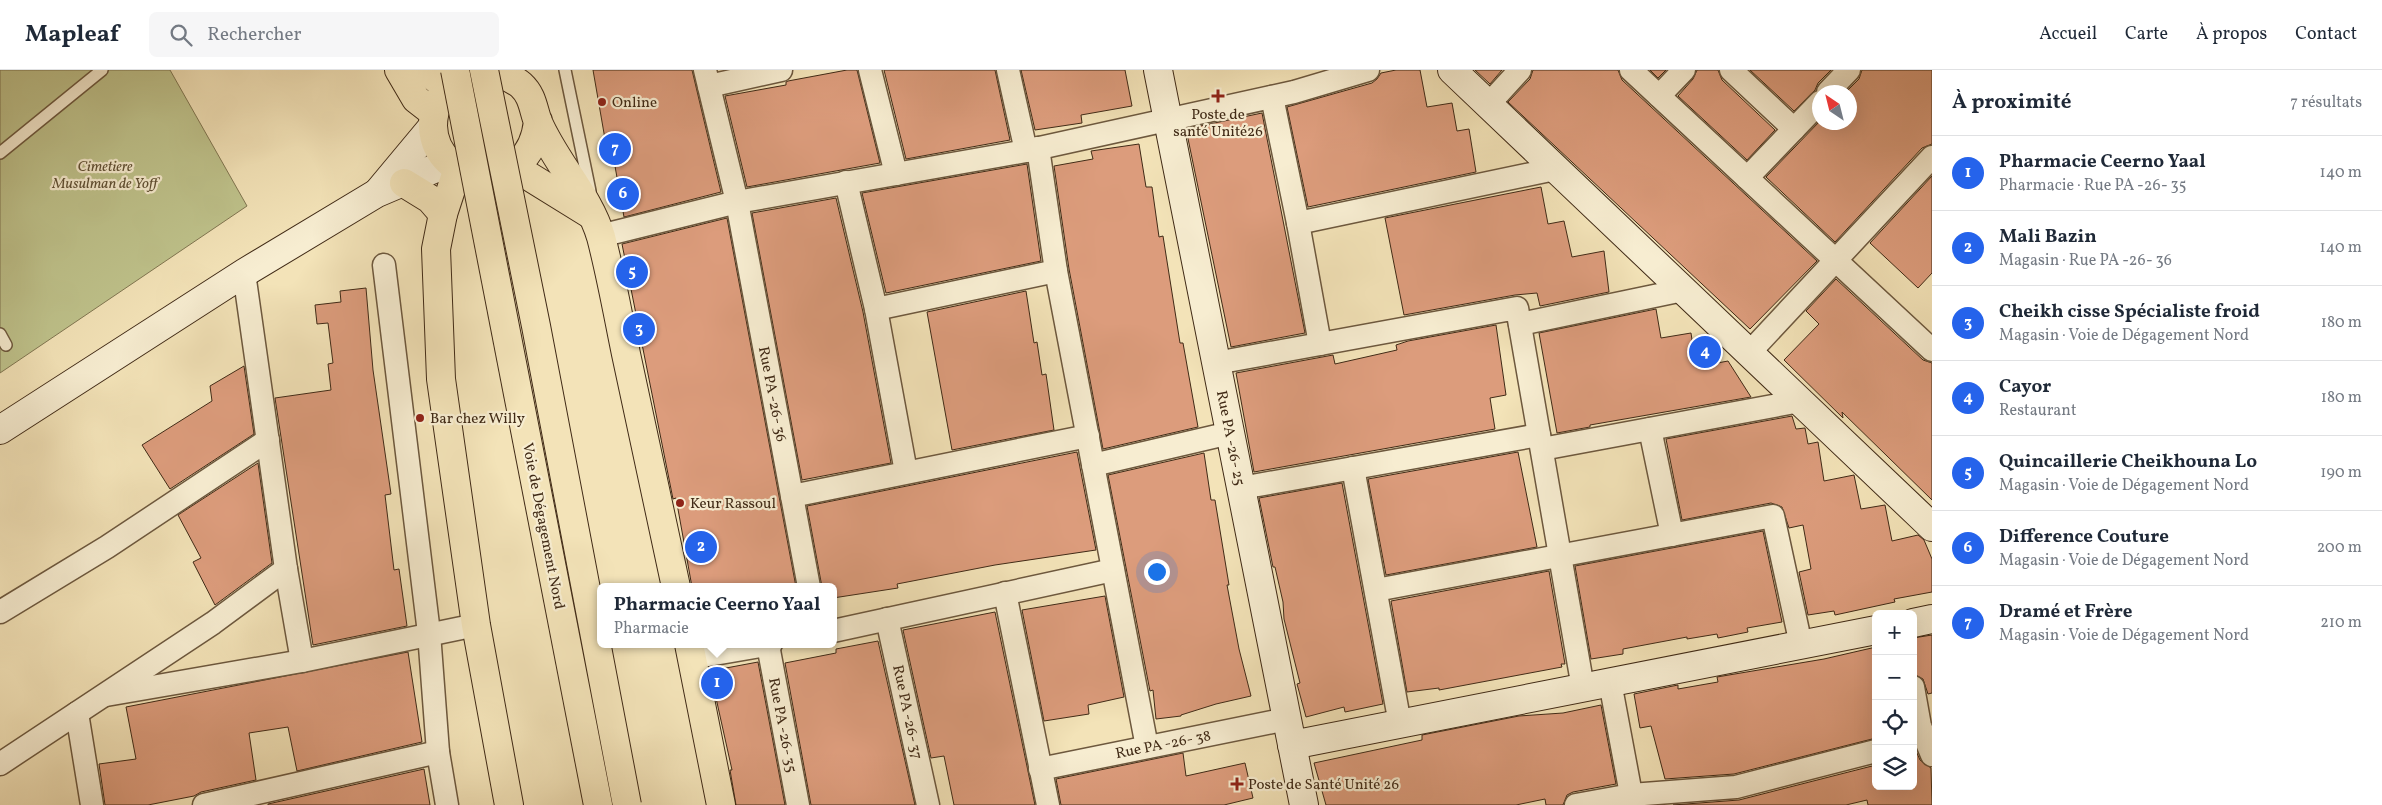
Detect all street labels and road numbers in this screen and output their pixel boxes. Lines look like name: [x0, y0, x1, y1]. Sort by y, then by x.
street label: Rue PA -26- 36: [752, 345, 791, 444]
street label: Rue PA -26- 25: [1210, 389, 1249, 488]
street label: Voie de Dégagement Nord: [516, 441, 569, 611]
street label: Rue PA -26- 37: [886, 663, 927, 762]
street label: Rue PA -26- 35: [762, 676, 801, 775]
street label: Rue PA -26- 38: [1114, 726, 1213, 765]

